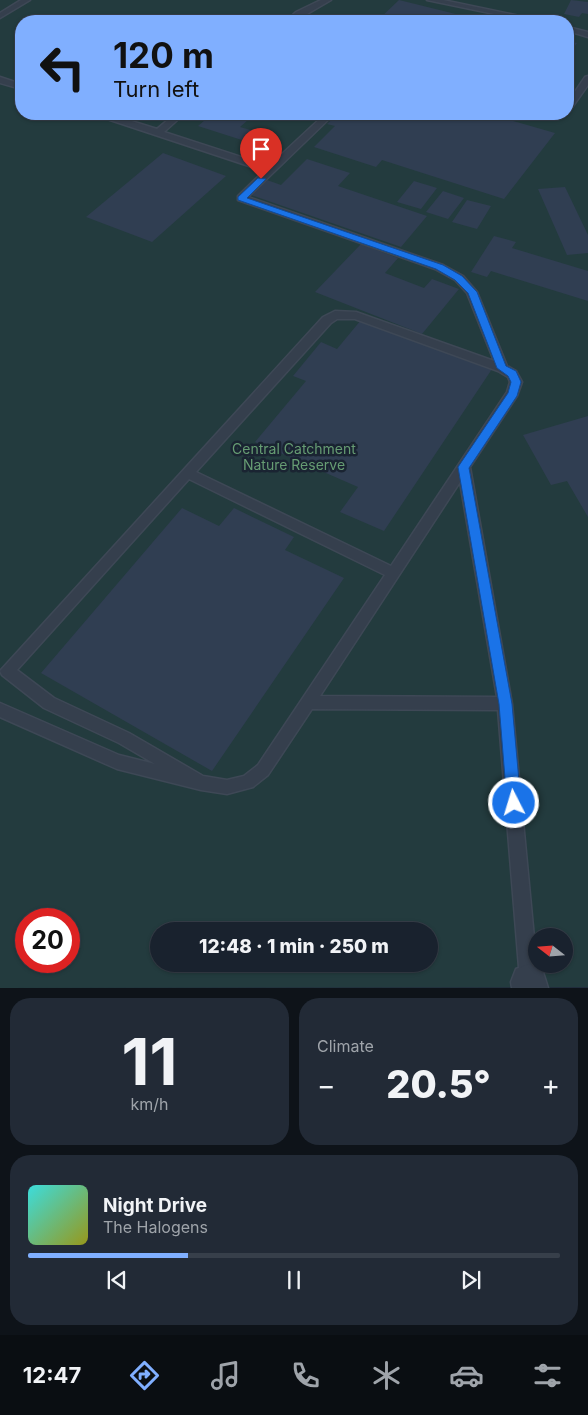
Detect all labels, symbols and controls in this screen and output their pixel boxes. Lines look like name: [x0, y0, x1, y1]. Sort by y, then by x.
text: 120 m: [113, 34, 214, 76]
icon: left: [30, 35, 95, 100]
text: Turn left: [113, 76, 199, 102]
pin: [240, 128, 282, 179]
icon: arrive: [247, 135, 275, 163]
park label: Central Catchment Nature Reserve: [232, 440, 356, 473]
position arrow: [487, 776, 539, 828]
speed limit sign: 20: [15, 908, 80, 973]
north arrow: [528, 928, 572, 972]
map controls: [528, 928, 573, 973]
text: 12:48 · 1 min · 250 m: [199, 935, 389, 958]
text: 11: [121, 1022, 178, 1101]
text: Climate: [317, 1036, 374, 1056]
text: 20.5°: [386, 1061, 491, 1107]
text: −: [317, 1068, 336, 1102]
text: +: [541, 1068, 560, 1102]
text: km/h: [130, 1094, 169, 1114]
text: Night Drive: [103, 1194, 207, 1217]
text: The Halogens: [103, 1217, 208, 1237]
icon: previous: [103, 1266, 131, 1294]
icon: pause: [280, 1266, 308, 1294]
icon: next: [457, 1266, 485, 1294]
icon: directions: [127, 1358, 162, 1393]
icon: music: [208, 1358, 243, 1393]
icon: phone: [288, 1358, 323, 1393]
icon: climate: [369, 1358, 404, 1393]
icon: car: [449, 1358, 484, 1393]
icon: filters: [530, 1358, 565, 1393]
text: 12:47: [23, 1362, 81, 1388]

